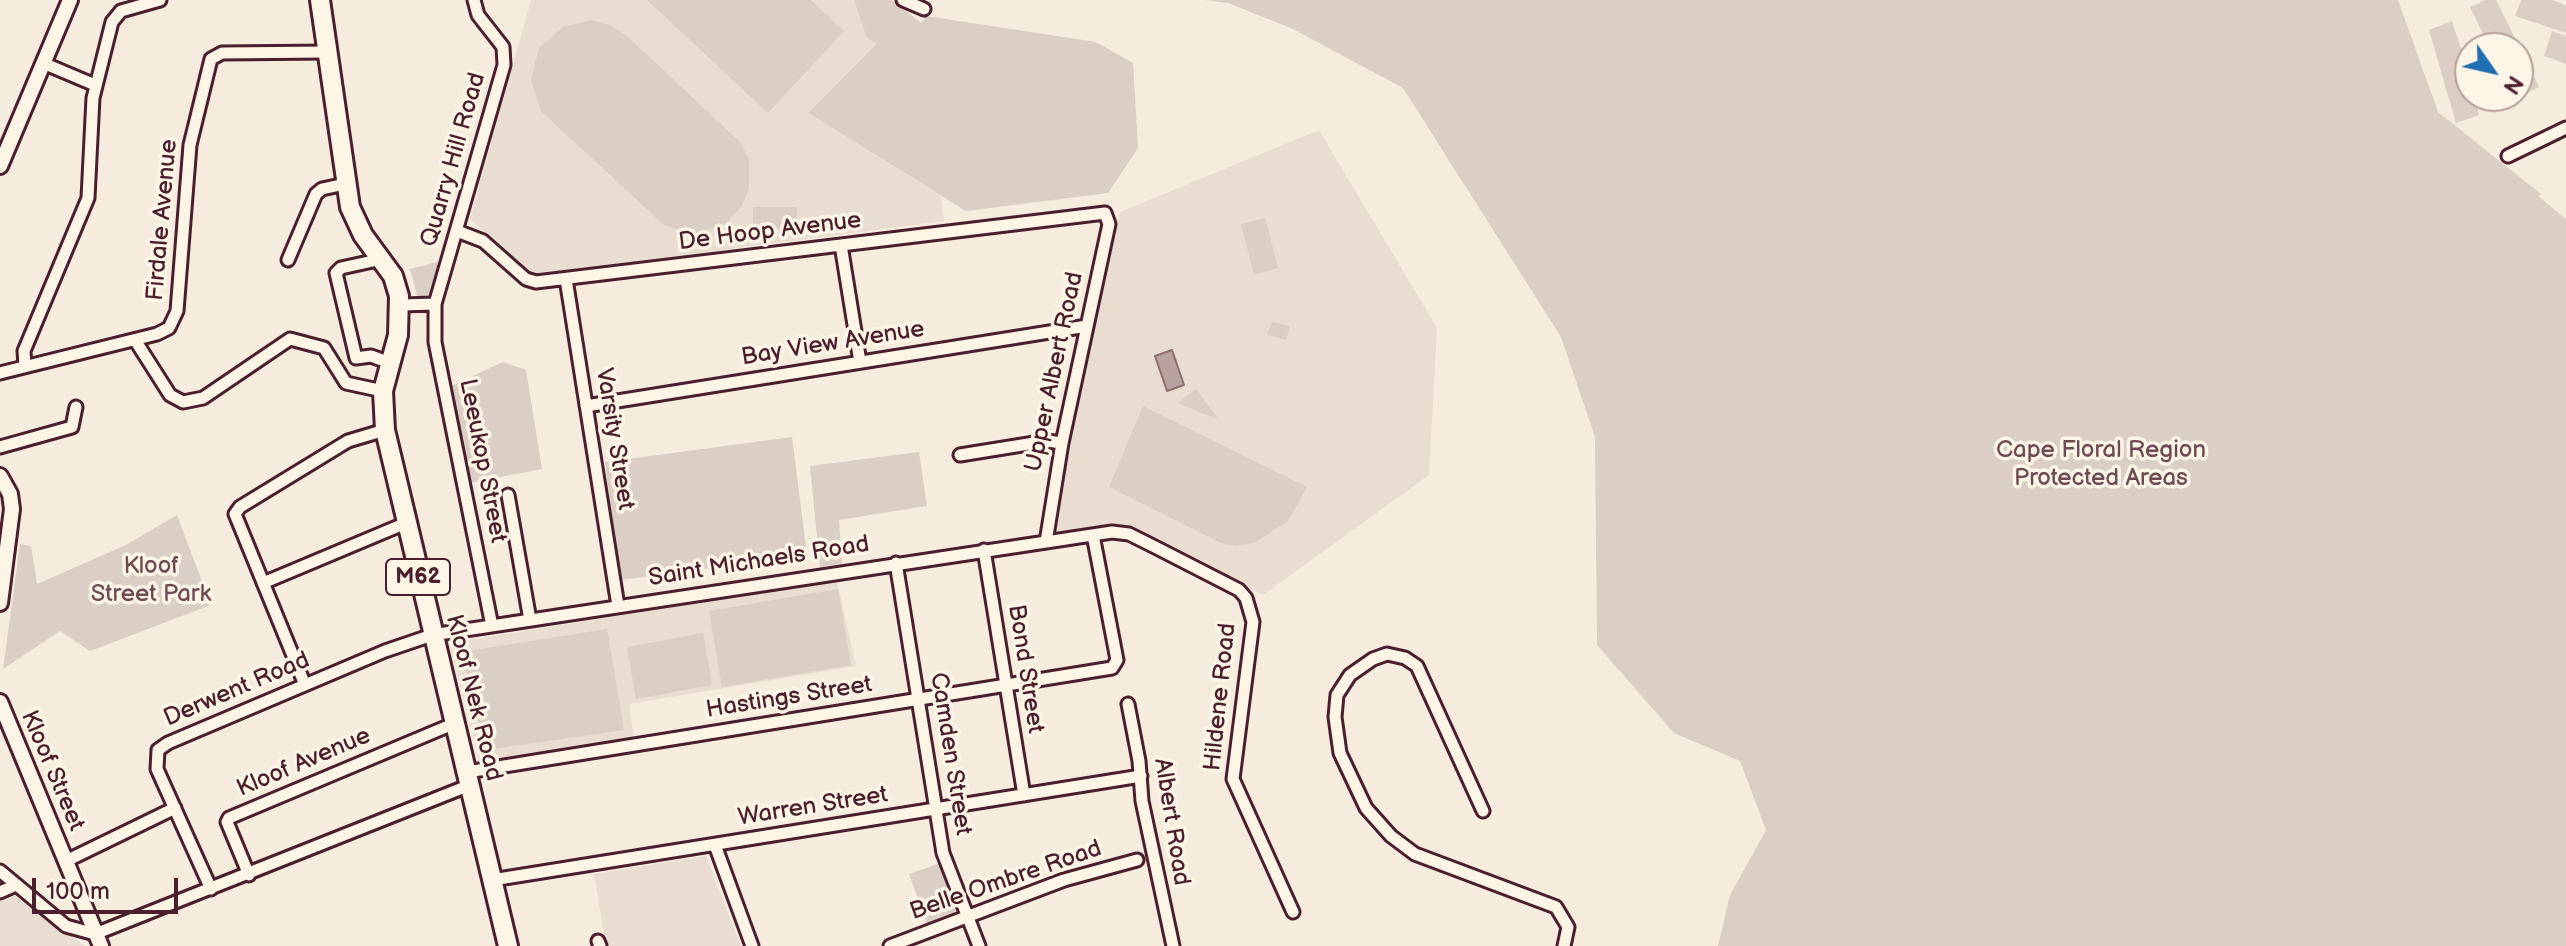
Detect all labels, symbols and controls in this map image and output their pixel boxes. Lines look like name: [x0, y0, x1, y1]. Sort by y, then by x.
north arrow: [2454, 32, 2534, 112]
street label: Quarry Hill Road: [415, 70, 493, 250]
text: N: [2497, 70, 2528, 99]
street label: Firdale Avenue: [142, 138, 184, 302]
street label: De Hoop Avenue: [677, 207, 863, 257]
street label: Upper Albert Road: [1020, 270, 1090, 474]
street label: Bay View Avenue: [739, 315, 927, 373]
street label: Varsity Street: [589, 366, 639, 512]
street label: Leeukop Street: [452, 377, 512, 545]
park label: Cape Floral Region Protected Areas: [1996, 437, 2206, 493]
street label: Saint Michaels Road: [647, 530, 871, 594]
park label: Kloof Street Park: [91, 553, 211, 609]
road number: M62: [386, 559, 450, 595]
street label: Bond Street: [1001, 603, 1049, 735]
street label: Kloof Nek Road: [438, 612, 508, 784]
street label: Hildene Road: [1199, 622, 1243, 772]
street label: Derwent Road: [160, 646, 314, 734]
street label: Hastings Street: [704, 671, 874, 725]
street label: Camden Street: [923, 671, 977, 837]
street label: Kloof Street: [14, 707, 90, 835]
street label: Kloof Avenue: [233, 722, 375, 804]
street label: Albert Road: [1147, 756, 1195, 888]
street label: Warren Street: [736, 781, 890, 833]
street label: Belle Ombre Road: [906, 835, 1106, 927]
scale bar: [36, 862, 182, 912]
text: 100 m: [46, 877, 110, 906]

